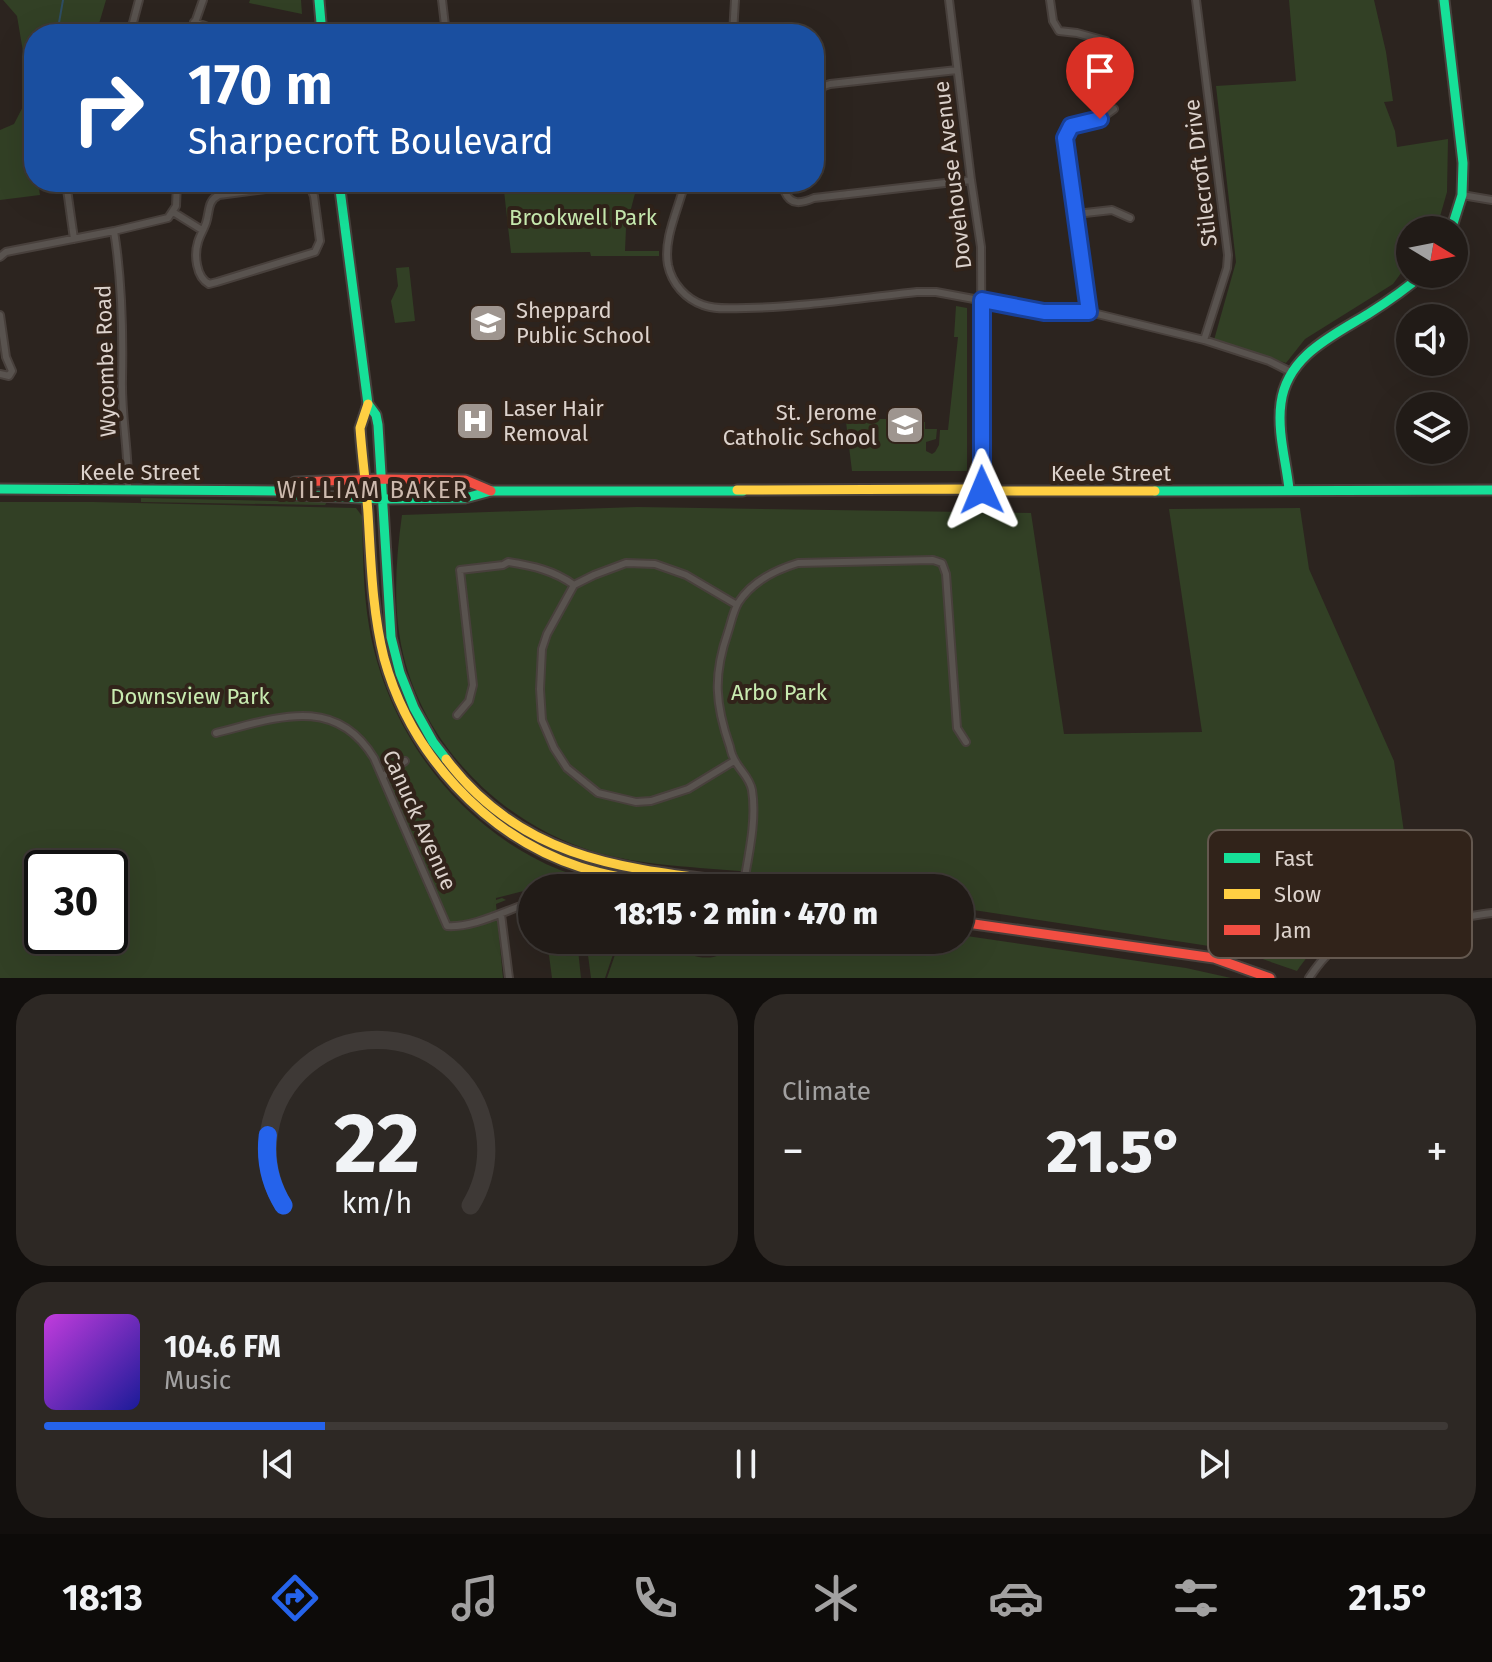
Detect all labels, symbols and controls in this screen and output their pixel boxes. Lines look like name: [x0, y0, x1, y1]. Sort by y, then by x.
pin: [1066, 37, 1134, 119]
icon: arrive: [1078, 49, 1122, 93]
text: 170 m: [188, 52, 333, 119]
icon: right: [56, 56, 160, 160]
street label: Dovehouse Avenue: [928, 79, 977, 271]
street label: Stilecroft Drive: [1178, 98, 1223, 248]
text: Sharpecroft Boulevard: [188, 120, 554, 164]
park label: Brookwell Park: [509, 204, 658, 231]
north arrow: [1396, 216, 1468, 288]
map controls: [1396, 216, 1468, 464]
street label: Wycombe Road: [89, 284, 122, 438]
place label: Sheppard Public School: [516, 297, 651, 349]
school or university icon: Sheppard Public School: [467, 302, 509, 344]
button: sound: [1396, 304, 1468, 376]
button: layers: [1396, 392, 1468, 464]
place label: Laser Hair Removal: [503, 395, 604, 447]
place label: St. Jerome Catholic School: [723, 399, 877, 451]
hospital icon: Laser Hair Removal: [454, 400, 496, 442]
school or university icon: St. Jerome Catholic School: [884, 404, 926, 446]
position arrow: [940, 448, 1024, 532]
street label: Keele Street: [80, 459, 200, 486]
street label: Keele Street: [1051, 460, 1171, 487]
district label: WILLIAM BAKER: [277, 476, 469, 504]
park label: Arbo Park: [731, 679, 828, 706]
park label: Downsview Park: [110, 683, 270, 710]
street label: Canuck Avenue: [377, 746, 462, 894]
legend: [1208, 830, 1472, 958]
text: Fast: [1274, 845, 1314, 872]
speed limit sign: 30: [24, 850, 128, 954]
text: Slow: [1274, 881, 1321, 908]
text: 18:15 · 2 min · 470 m: [614, 896, 878, 932]
text: Jam: [1274, 917, 1312, 944]
text: Climate: [782, 1076, 871, 1107]
text: 22: [334, 1094, 420, 1194]
text: 21.5°: [1047, 1116, 1183, 1188]
text: −: [782, 1125, 804, 1178]
text: +: [1426, 1125, 1448, 1178]
text: km/h: [342, 1186, 412, 1221]
text: 104.6 FM: [164, 1329, 281, 1365]
text: Music: [164, 1365, 231, 1396]
icon: previous: [256, 1442, 300, 1486]
icon: pause: [724, 1442, 768, 1486]
icon: next: [1192, 1442, 1236, 1486]
icon: directions: [267, 1570, 323, 1626]
icon: music: [447, 1570, 503, 1626]
icon: phone: [627, 1570, 683, 1626]
icon: climate: [808, 1570, 864, 1626]
icon: car: [988, 1570, 1044, 1626]
icon: filters: [1168, 1570, 1224, 1626]
text: 18:13: [62, 1576, 143, 1620]
text: 21.5°: [1349, 1576, 1430, 1620]

